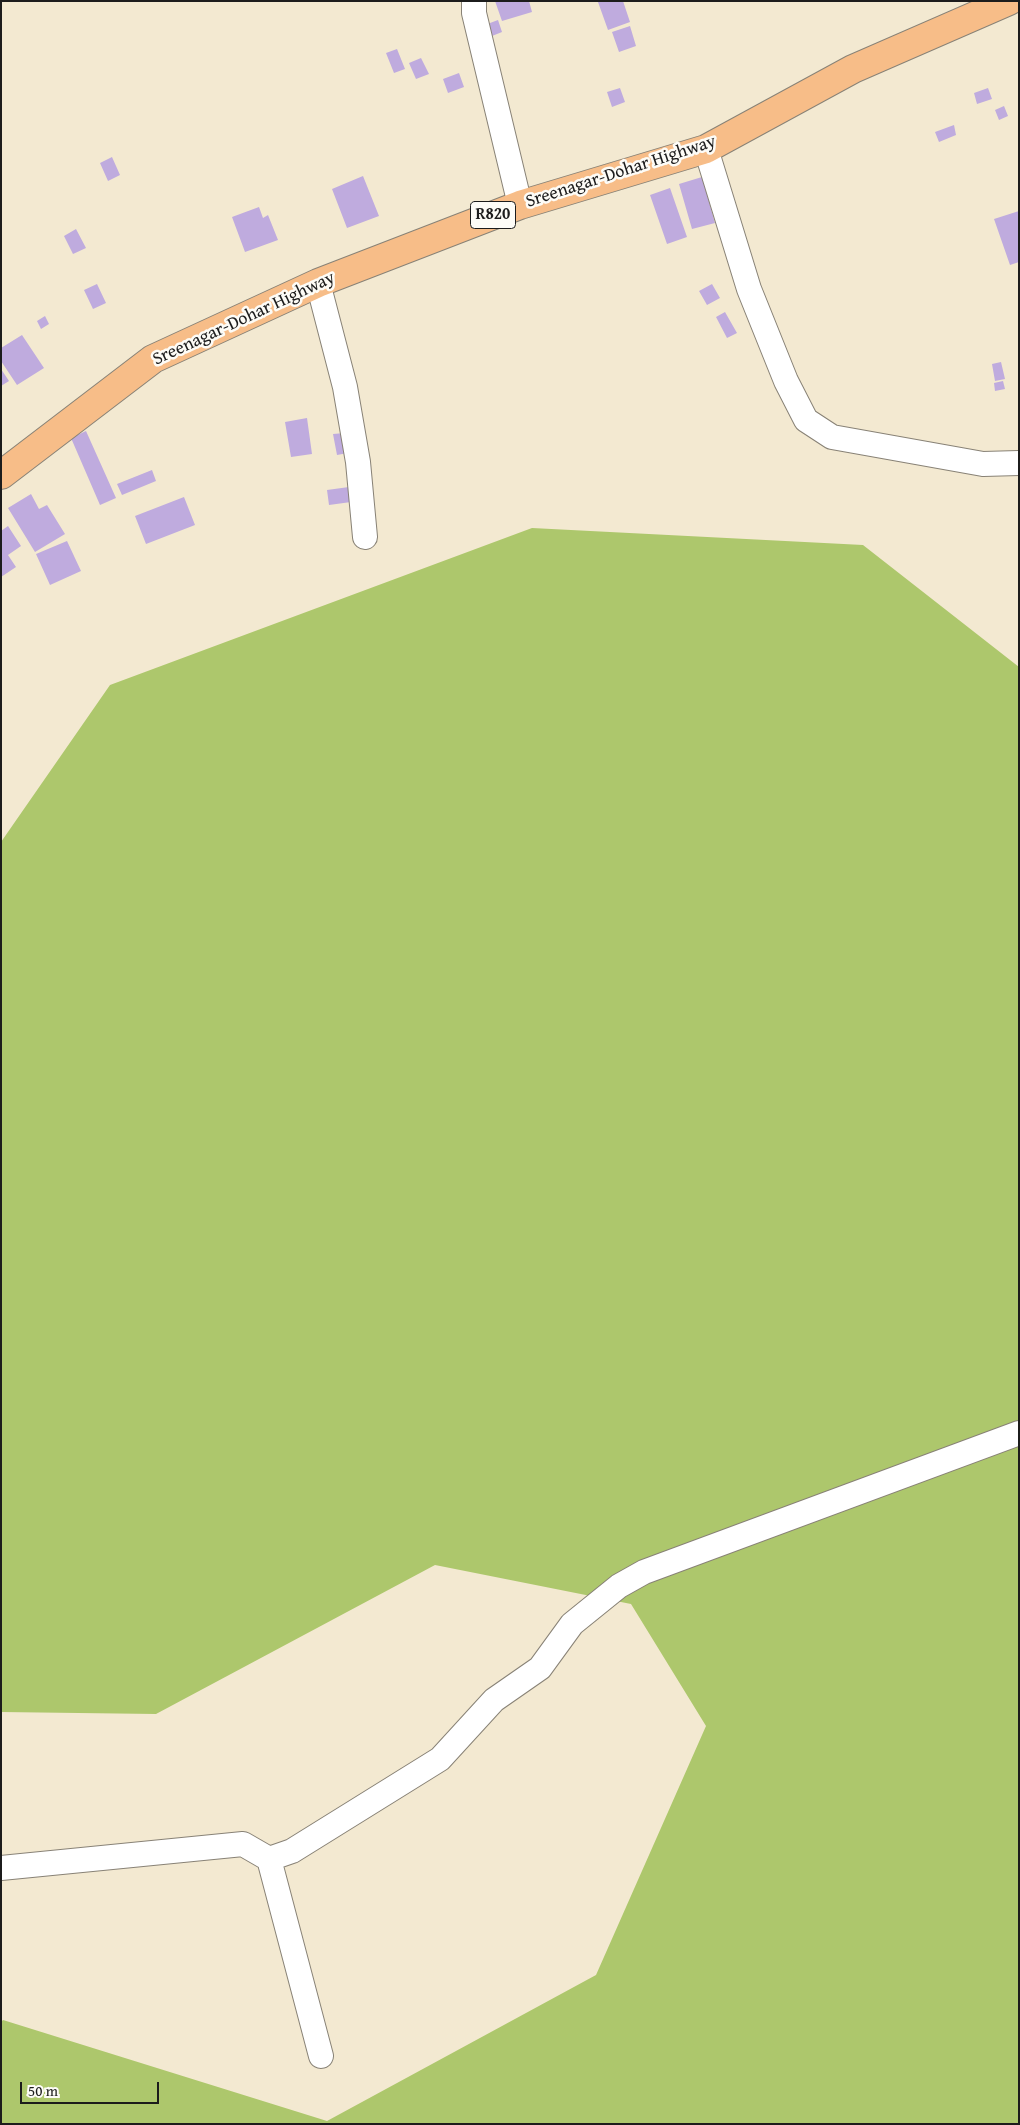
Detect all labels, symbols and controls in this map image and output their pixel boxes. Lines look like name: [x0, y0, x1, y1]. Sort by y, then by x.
street label: Sreenagar-Dohar Highway: [523, 131, 719, 213]
road number: R820: [470, 202, 516, 228]
street label: Sreenagar-Dohar Highway: [149, 267, 339, 371]
scale bar: [22, 2072, 161, 2104]
text: 50 m: [28, 2080, 58, 2101]

